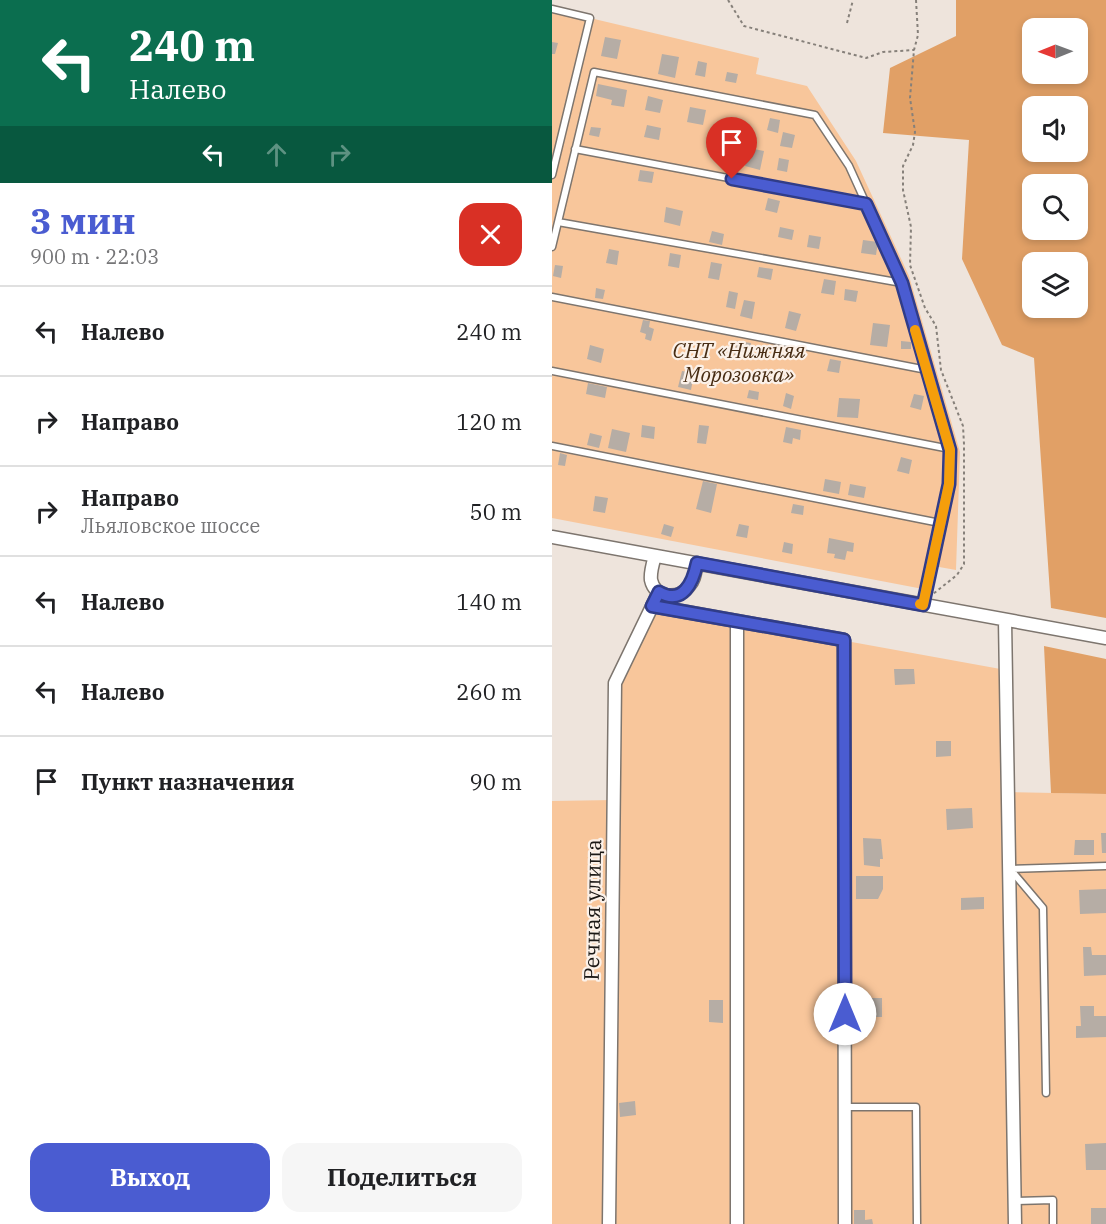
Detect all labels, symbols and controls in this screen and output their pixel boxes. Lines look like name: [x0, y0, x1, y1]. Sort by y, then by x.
text: 240 m: [129, 18, 255, 73]
north arrow: [1022, 18, 1088, 84]
map controls: [1022, 18, 1088, 318]
icon: left: [30, 24, 108, 102]
text: Налево: [129, 71, 226, 106]
button: sound: [1022, 96, 1088, 162]
pin: [706, 117, 757, 179]
icon: arrive: [715, 126, 748, 159]
icon: left: [197, 138, 230, 171]
icon: ahead: [260, 138, 293, 171]
icon: right: [323, 138, 356, 171]
button: search: [1022, 174, 1088, 240]
text: 3 мин: [30, 197, 136, 244]
button: close: [459, 203, 522, 266]
text: 900 m · 22:03: [30, 243, 159, 270]
button: layers: [1022, 252, 1088, 318]
icon: left: [30, 315, 63, 348]
text: Налево: [81, 317, 165, 346]
text: 240 m: [456, 317, 522, 346]
park label: СНТ «Нижняя Морозовка»: [673, 336, 805, 388]
icon: right: [30, 405, 63, 438]
text: Направо: [81, 407, 179, 436]
text: 120 m: [456, 407, 522, 436]
text: Направо: [81, 483, 179, 512]
icon: right: [30, 495, 63, 528]
text: 50 m: [470, 497, 522, 526]
text: Льяловское шоссе: [81, 512, 260, 539]
icon: left: [30, 585, 63, 618]
text: Налево: [81, 587, 165, 616]
text: 140 m: [456, 587, 522, 616]
icon: left: [30, 675, 63, 708]
text: Налево: [81, 677, 165, 706]
text: 260 m: [456, 677, 522, 706]
icon: arrive: [30, 765, 63, 798]
text: Пункт назначения: [81, 767, 295, 796]
text: 90 m: [470, 767, 522, 796]
street label: Речная улица: [577, 839, 607, 981]
position arrow: [813, 982, 877, 1046]
button: Выход: [30, 1143, 270, 1212]
button: Поделиться: [282, 1143, 522, 1212]

